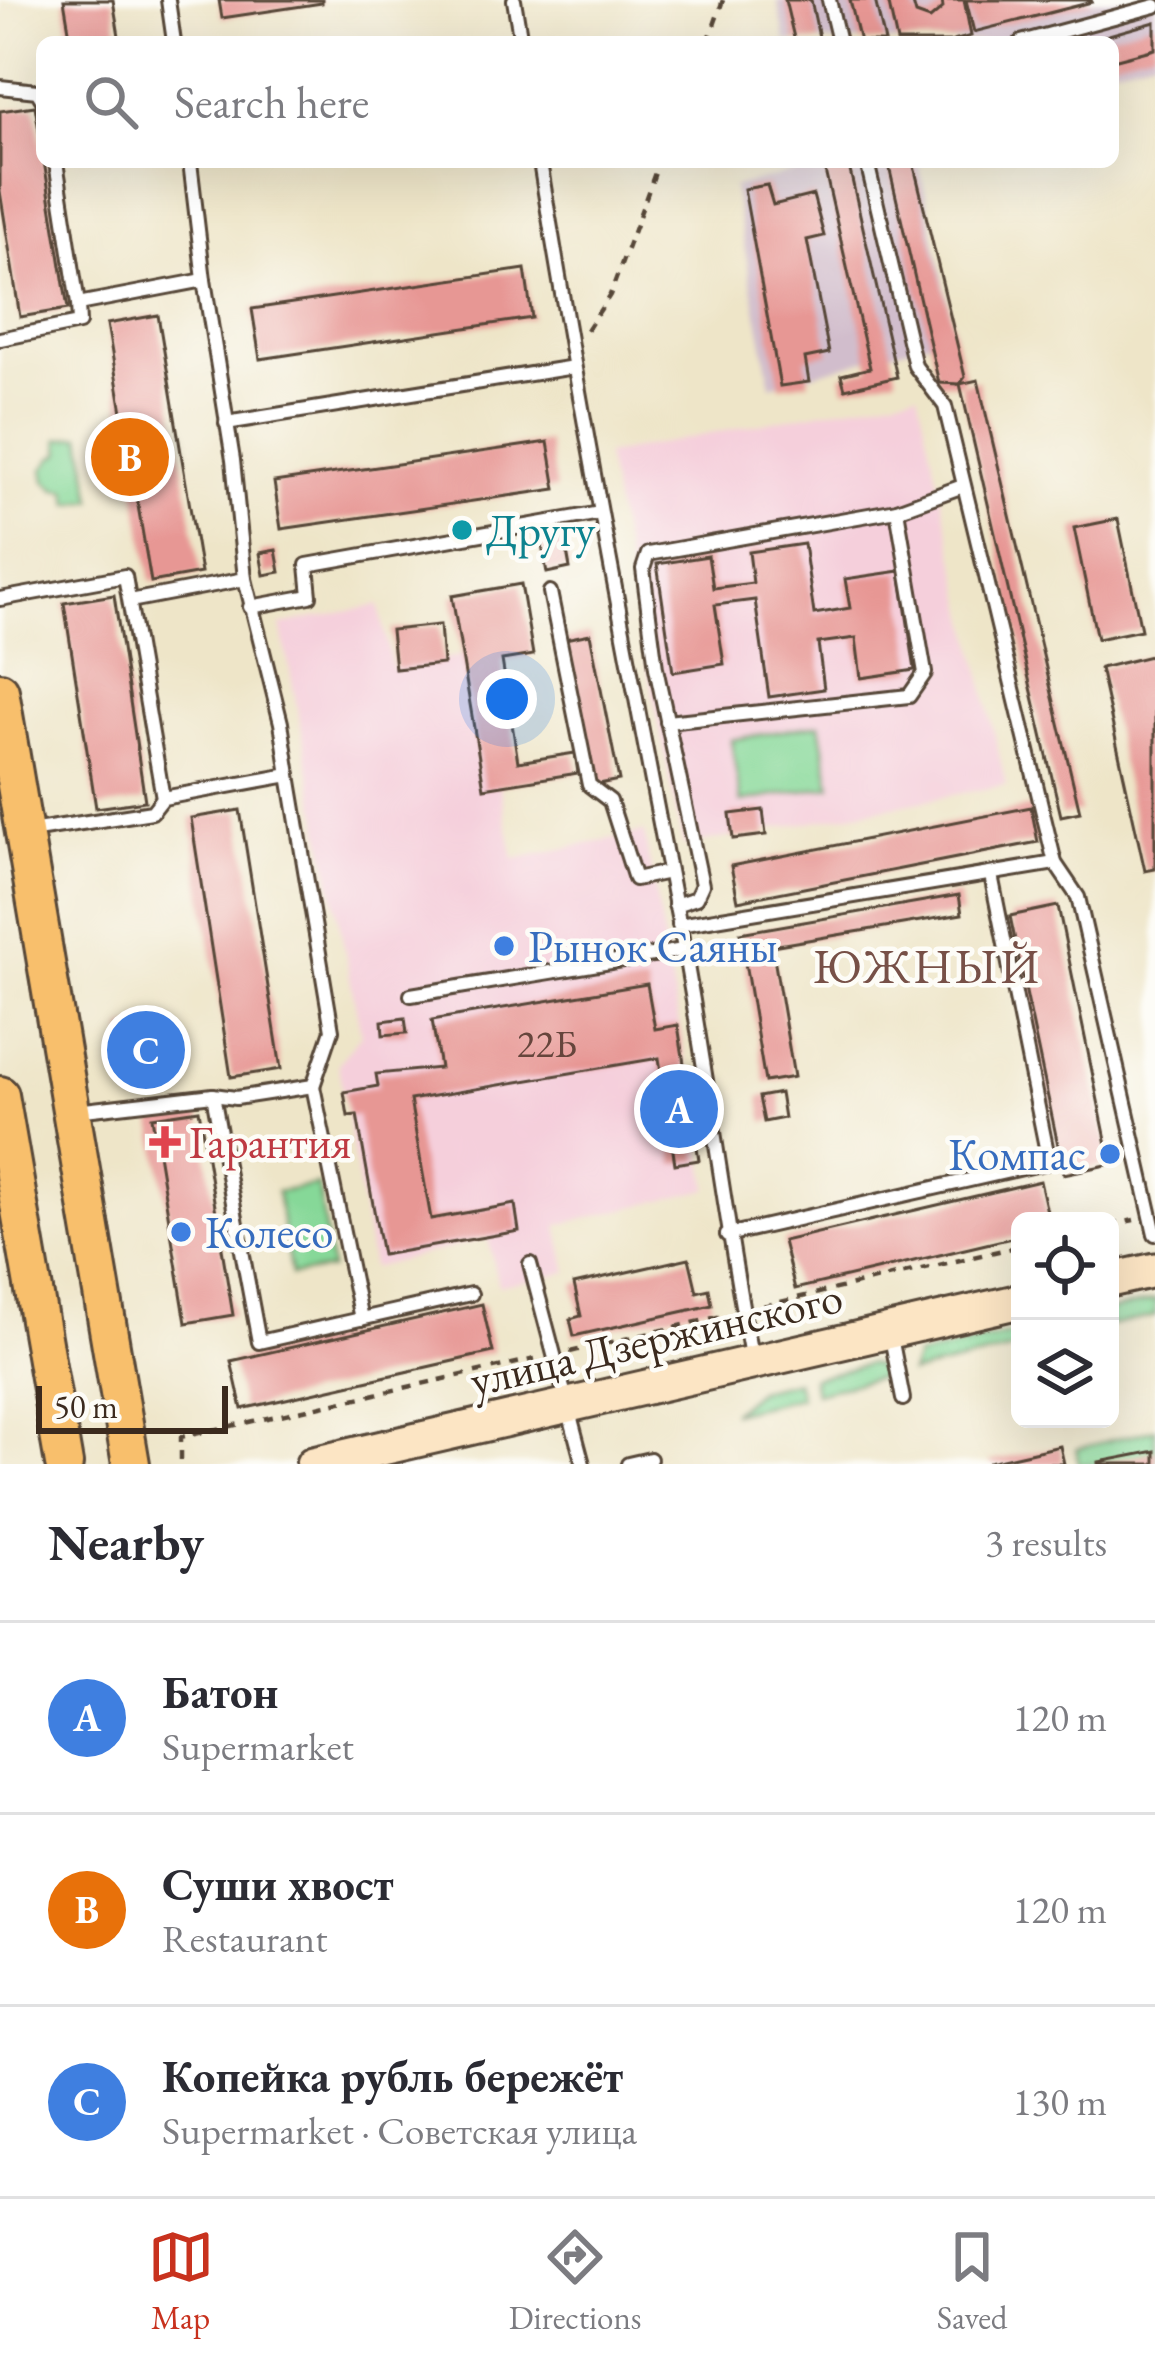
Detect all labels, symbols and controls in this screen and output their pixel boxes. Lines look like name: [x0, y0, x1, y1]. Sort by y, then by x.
search box: [36, 36, 1119, 168]
icon: search: [78, 69, 144, 135]
text: Search here: [174, 73, 369, 131]
pin: B: [91, 412, 169, 502]
place label: Другу: [486, 501, 596, 559]
marker: Другу: [449, 517, 475, 543]
your location: [477, 669, 537, 729]
place label: Рынок Саяны: [528, 917, 778, 975]
marker: Рынок Саяны: [491, 933, 517, 959]
district label: ЮЖНЫЙ: [812, 935, 1042, 997]
pin: C: [107, 1005, 185, 1095]
house number: 22Б: [517, 1018, 577, 1069]
pin: A: [640, 1064, 718, 1154]
place label: Гарантия: [189, 1113, 351, 1171]
place label: Компас: [948, 1125, 1086, 1183]
marker: Гарантия: [152, 1129, 178, 1155]
marker: Компас: [1097, 1141, 1123, 1167]
place label: Колесо: [205, 1203, 333, 1261]
map controls: [1011, 1212, 1119, 1428]
button: locate: [1011, 1212, 1119, 1320]
marker: Колесо: [168, 1219, 194, 1245]
street label: улица Дзержинского: [464, 1267, 848, 1409]
button: layers: [1011, 1320, 1119, 1428]
scale bar: [36, 1380, 228, 1433]
text: 50 m: [54, 1385, 118, 1428]
text: Nearby: [48, 1509, 204, 1575]
text: 3 results: [985, 1517, 1107, 1568]
text: Батон: [162, 1663, 279, 1721]
text: A: [73, 1692, 101, 1743]
text: 120 m: [1013, 1692, 1107, 1743]
text: Supermarket: [162, 1721, 354, 1772]
text: Суши хвост: [162, 1855, 394, 1913]
text: B: [75, 1884, 99, 1935]
text: 120 m: [1013, 1884, 1107, 1935]
text: Restaurant: [162, 1913, 327, 1964]
text: Копейка рубль бережёт: [162, 2047, 623, 2105]
text: C: [73, 2076, 101, 2127]
text: 130 m: [1013, 2076, 1107, 2127]
text: Supermarket · Советская улица: [162, 2105, 637, 2156]
tab: Map: [148, 2224, 214, 2339]
tab: Directions: [509, 2224, 642, 2339]
tab: Saved: [937, 2224, 1007, 2339]

